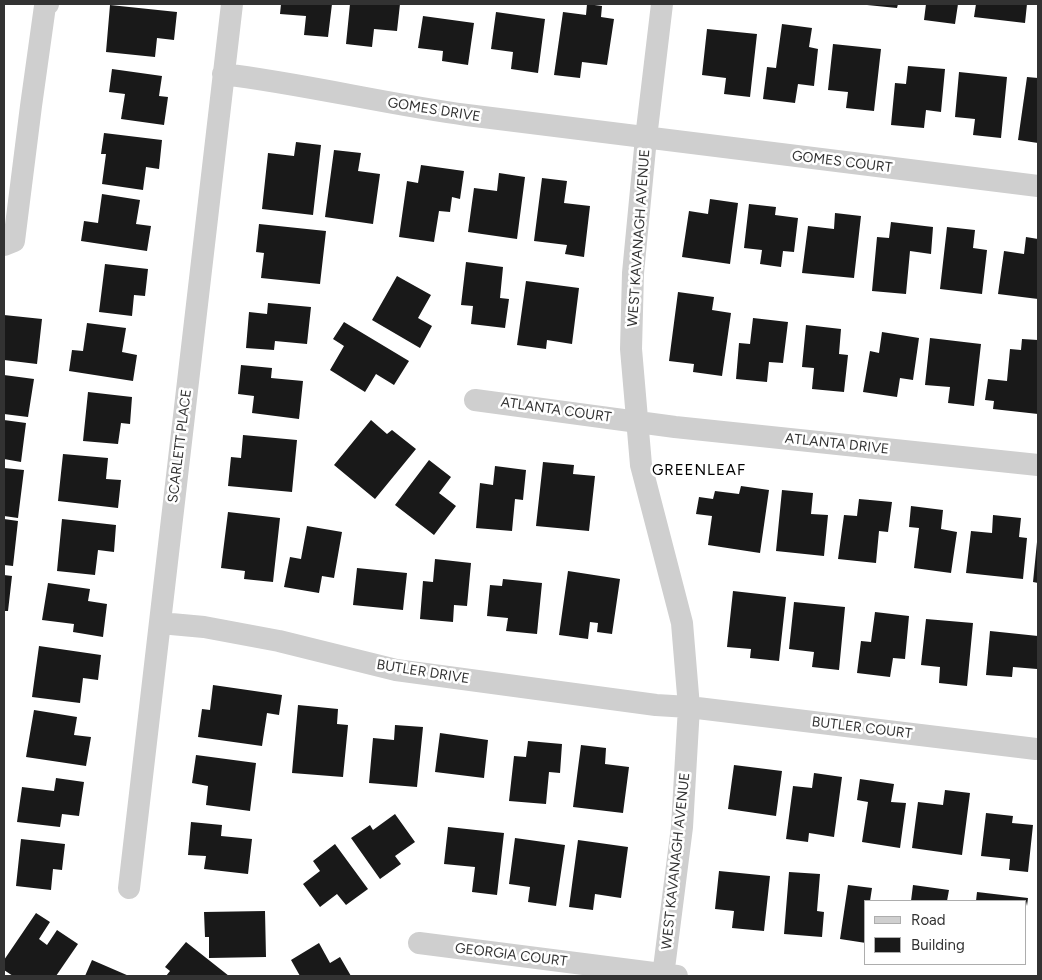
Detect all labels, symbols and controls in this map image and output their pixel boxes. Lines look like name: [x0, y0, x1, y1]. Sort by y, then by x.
street label: GOMES DRIVE: [386, 94, 482, 126]
street label: GOMES COURT: [791, 148, 893, 176]
street label: WEST KAVANAGH AVENUE: [624, 149, 654, 327]
street label: SCARLETT PLACE: [165, 388, 195, 504]
street label: ATLANTA COURT: [500, 394, 612, 426]
street label: ATLANTA DRIVE: [784, 430, 890, 458]
district label: GREENLEAF: [651, 462, 747, 480]
street label: BUTLER DRIVE: [375, 656, 471, 688]
street label: BUTLER COURT: [811, 713, 913, 743]
street label: WEST KAVANAGH AVENUE: [658, 772, 694, 950]
legend: [864, 900, 1027, 965]
text: Road: [911, 911, 946, 929]
text: Building: [911, 936, 965, 954]
street label: GEORGIA COURT: [454, 940, 568, 970]

